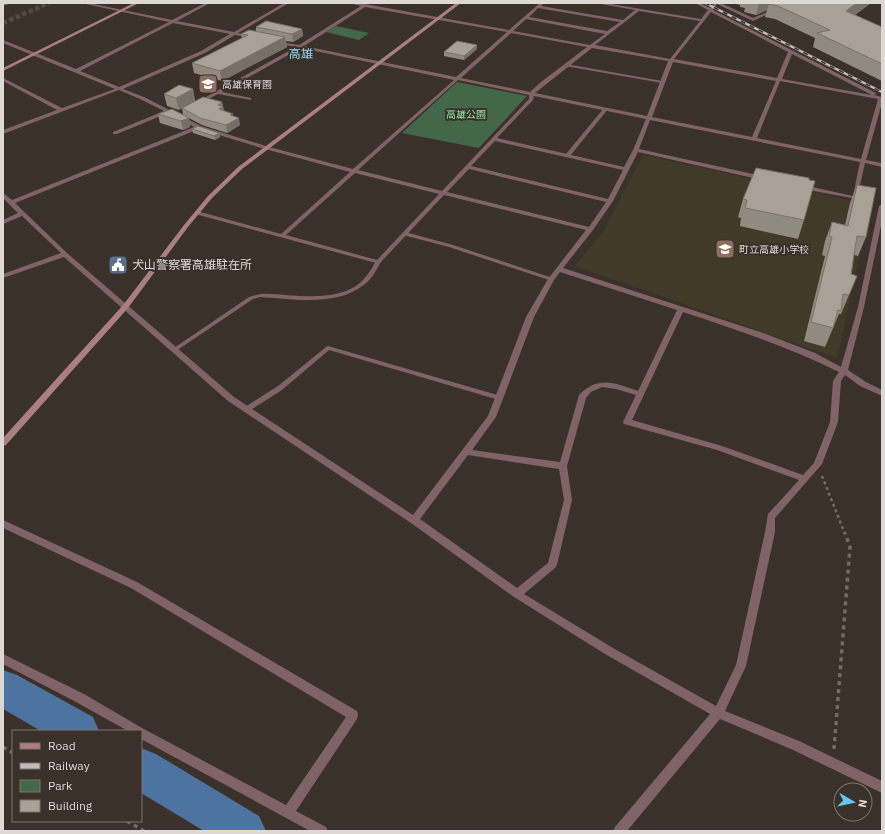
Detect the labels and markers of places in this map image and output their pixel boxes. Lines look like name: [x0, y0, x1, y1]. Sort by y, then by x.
school or university icon: 高雄保育園: [197, 73, 219, 95]
place label: 高雄保育園: [222, 78, 272, 91]
school or university icon: 町立高雄小学校: [714, 238, 736, 260]
place label: 町立高雄小学校: [739, 243, 809, 256]
public building icon: 犬山警察署高雄駐在所: [107, 254, 129, 276]
place label: 犬山警察署高雄駐在所: [132, 257, 252, 272]

